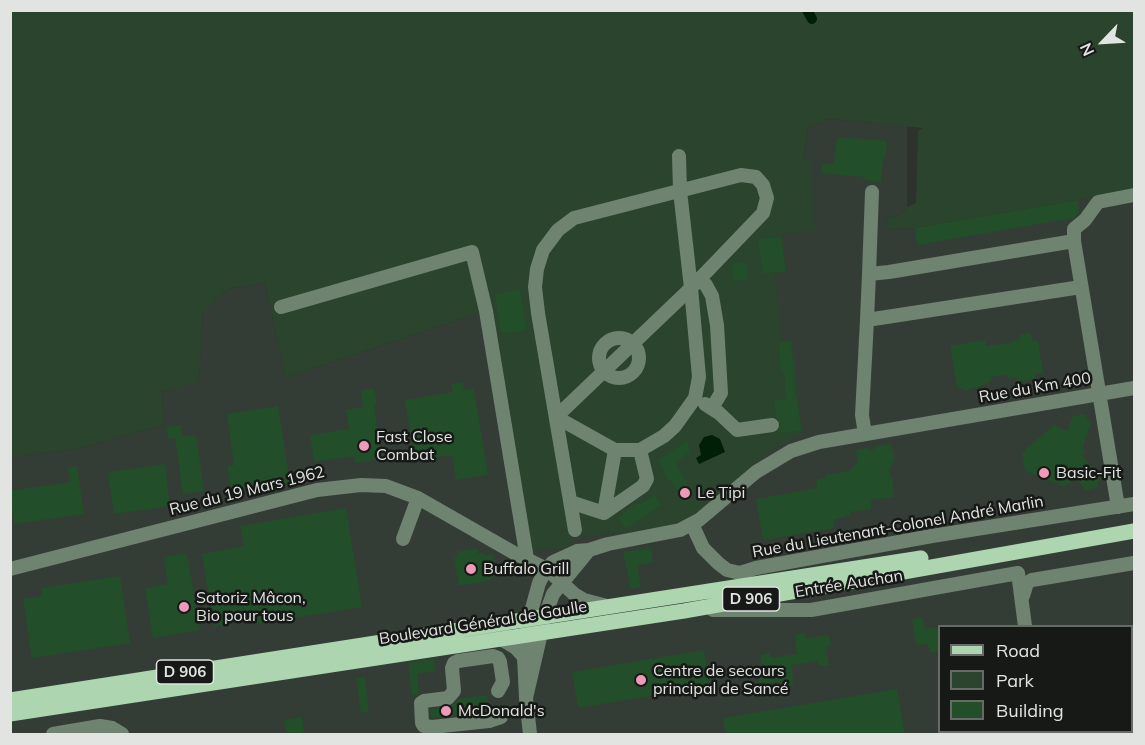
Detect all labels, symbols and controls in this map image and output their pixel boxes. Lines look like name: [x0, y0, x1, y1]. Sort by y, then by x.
north arrow: [1073, 12, 1133, 72]
text: N: [1075, 40, 1098, 59]
street label: Rue du Km 400: [978, 369, 1092, 407]
place label: Fast Close Combat: [376, 427, 452, 465]
marker: Fast Close Combat: [357, 439, 371, 453]
street label: Rue du 19 Mars 1962: [167, 462, 327, 520]
place label: Basic-Fit: [1056, 463, 1121, 483]
marker: Basic-Fit: [1037, 466, 1051, 480]
place label: Le Tipi: [697, 483, 745, 503]
marker: Le Tipi: [678, 486, 692, 500]
street label: Rue du Lieutenant-Colonel André Marlin: [751, 492, 1045, 562]
place label: Buffalo Grill: [483, 559, 569, 579]
marker: Buffalo Grill: [464, 562, 478, 576]
street label: Entrée Auchan: [794, 566, 904, 602]
road number: D 906: [722, 587, 780, 611]
place label: Satoriz Mâcon, Bio pour tous: [196, 588, 306, 626]
street label: Boulevard Général de Gaulle: [378, 597, 588, 649]
marker: Satoriz Mâcon, Bio pour tous: [177, 600, 191, 614]
legend: [938, 625, 1133, 733]
text: Road: [996, 639, 1040, 662]
road number: D 906: [156, 660, 213, 684]
place label: Centre de secours principal de Sancé: [653, 661, 788, 699]
text: Park: [996, 669, 1034, 692]
marker: Centre de secours principal de Sancé: [634, 673, 648, 687]
text: Building: [996, 699, 1064, 722]
place label: McDonald's: [458, 701, 545, 721]
marker: McDonald's: [439, 704, 453, 718]

